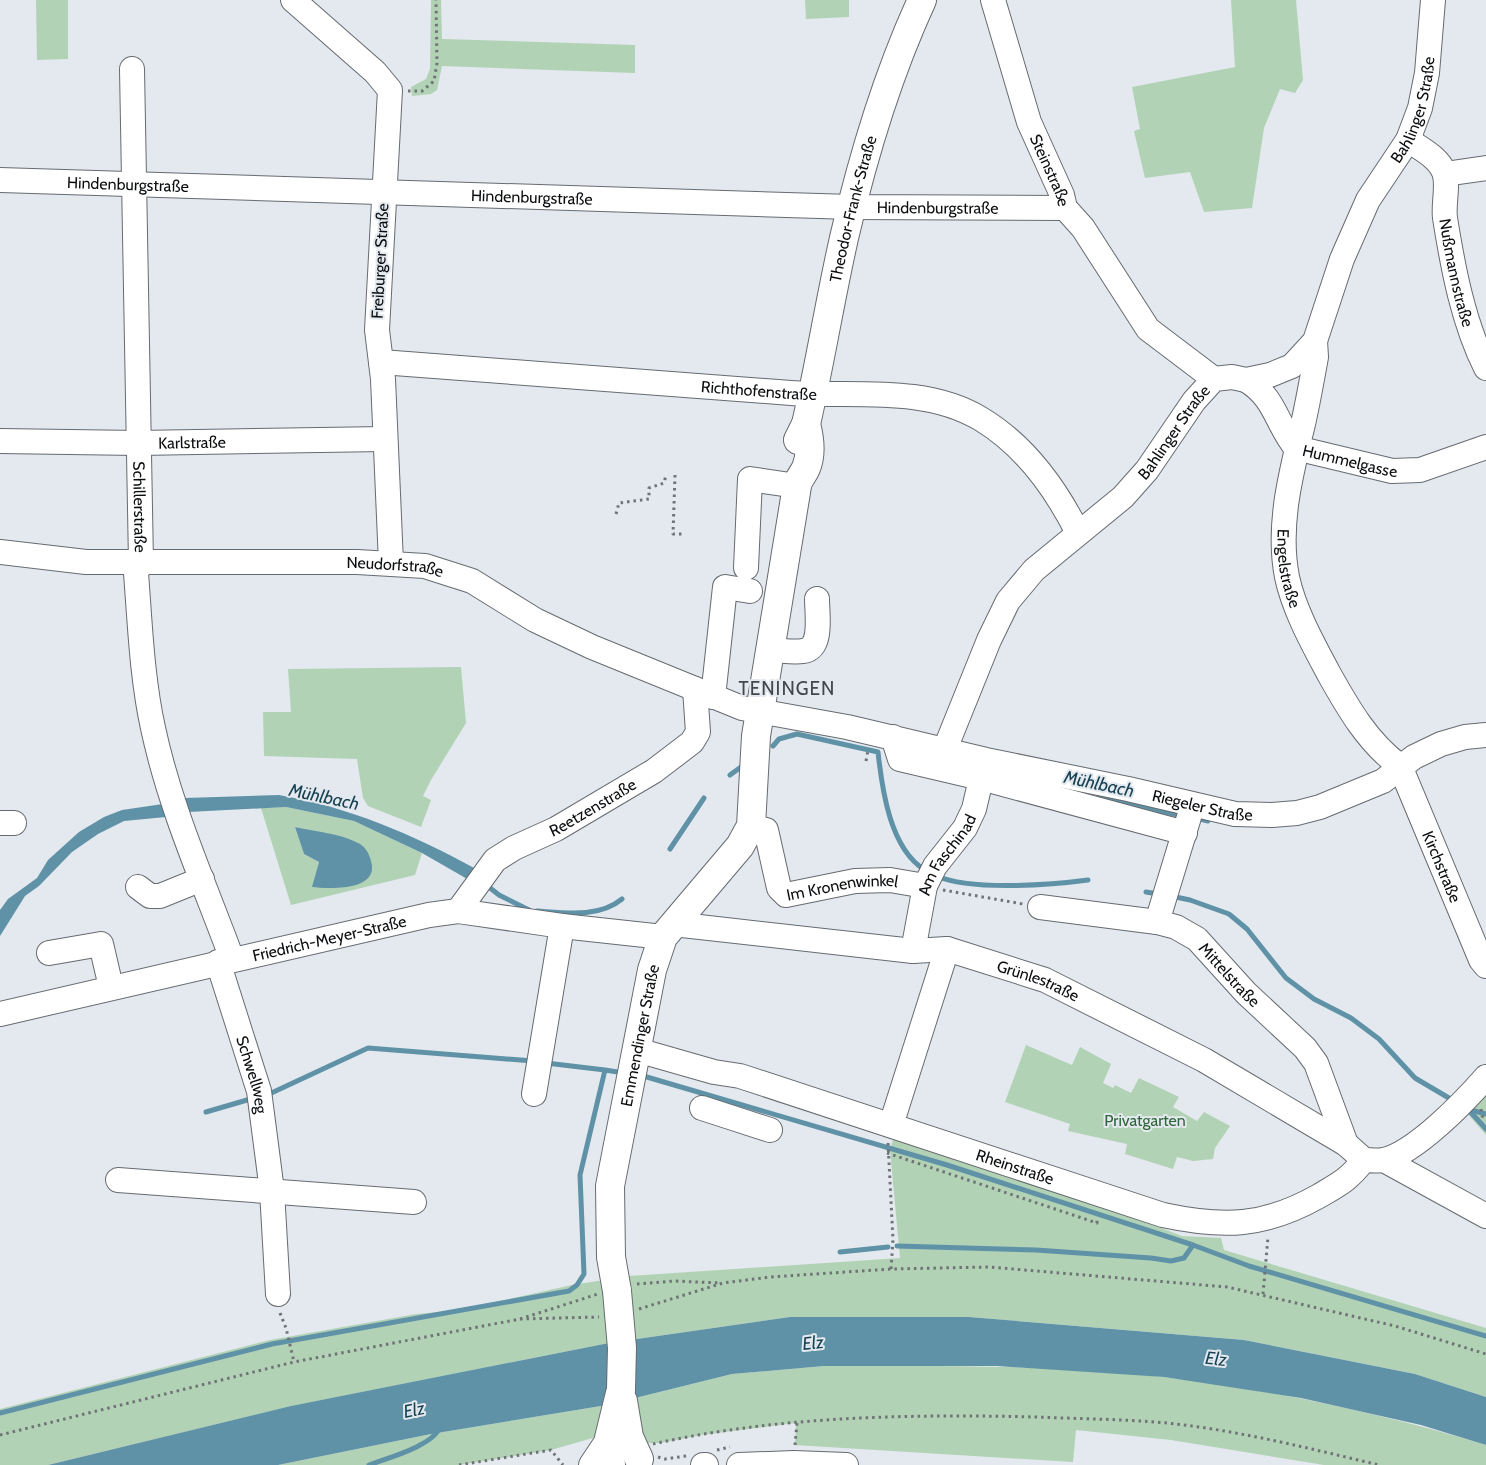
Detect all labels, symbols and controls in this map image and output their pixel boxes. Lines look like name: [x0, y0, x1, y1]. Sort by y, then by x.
street label: Bahlinger Straße: [1386, 56, 1438, 166]
street label: Steinstraße: [1026, 131, 1074, 208]
street label: Theodor-Frank-Straße: [825, 133, 880, 284]
street label: Hindenburgstraße: [67, 173, 189, 195]
street label: Hindenburgstraße: [471, 185, 593, 208]
street label: Hindenburgstraße: [877, 198, 999, 217]
street label: Freiburger Straße: [367, 203, 393, 319]
street label: Nußmannstraße: [1436, 217, 1478, 329]
street label: Richthofenstraße: [700, 376, 817, 403]
street label: Bahlinger Straße: [1134, 381, 1214, 483]
street label: Karlstraße: [158, 432, 226, 452]
street label: Hummelgasse: [1301, 440, 1397, 481]
street label: Schillerstraße: [130, 461, 150, 553]
street label: Engelstraße: [1274, 529, 1305, 610]
street label: Neudorfstraße: [347, 553, 446, 581]
district label: TENINGEN: [739, 677, 835, 700]
water label: Mühlbach: [1061, 766, 1136, 802]
street label: Reetzenstraße: [546, 774, 639, 840]
water label: Mühlbach: [286, 779, 361, 815]
street label: Riegeler Straße: [1150, 785, 1253, 824]
street label: Am Faschinad: [914, 811, 980, 897]
street label: Kirchstraße: [1419, 828, 1465, 905]
street label: Im Kronenwinkel: [785, 870, 900, 904]
street label: Friedrich-Meyer-Straße: [251, 911, 408, 965]
street label: Mittelstraße: [1195, 938, 1264, 1011]
street label: Grünlestraße: [995, 956, 1082, 1005]
street label: Emmendinger Straße: [616, 962, 663, 1108]
street label: Schwellweg: [233, 1033, 271, 1116]
park label: Privatgarten: [1104, 1111, 1186, 1130]
street label: Rheinstraße: [974, 1145, 1057, 1188]
water label: Elz: [801, 1331, 825, 1355]
water label: Elz: [1204, 1347, 1228, 1371]
water label: Elz: [401, 1397, 427, 1423]

